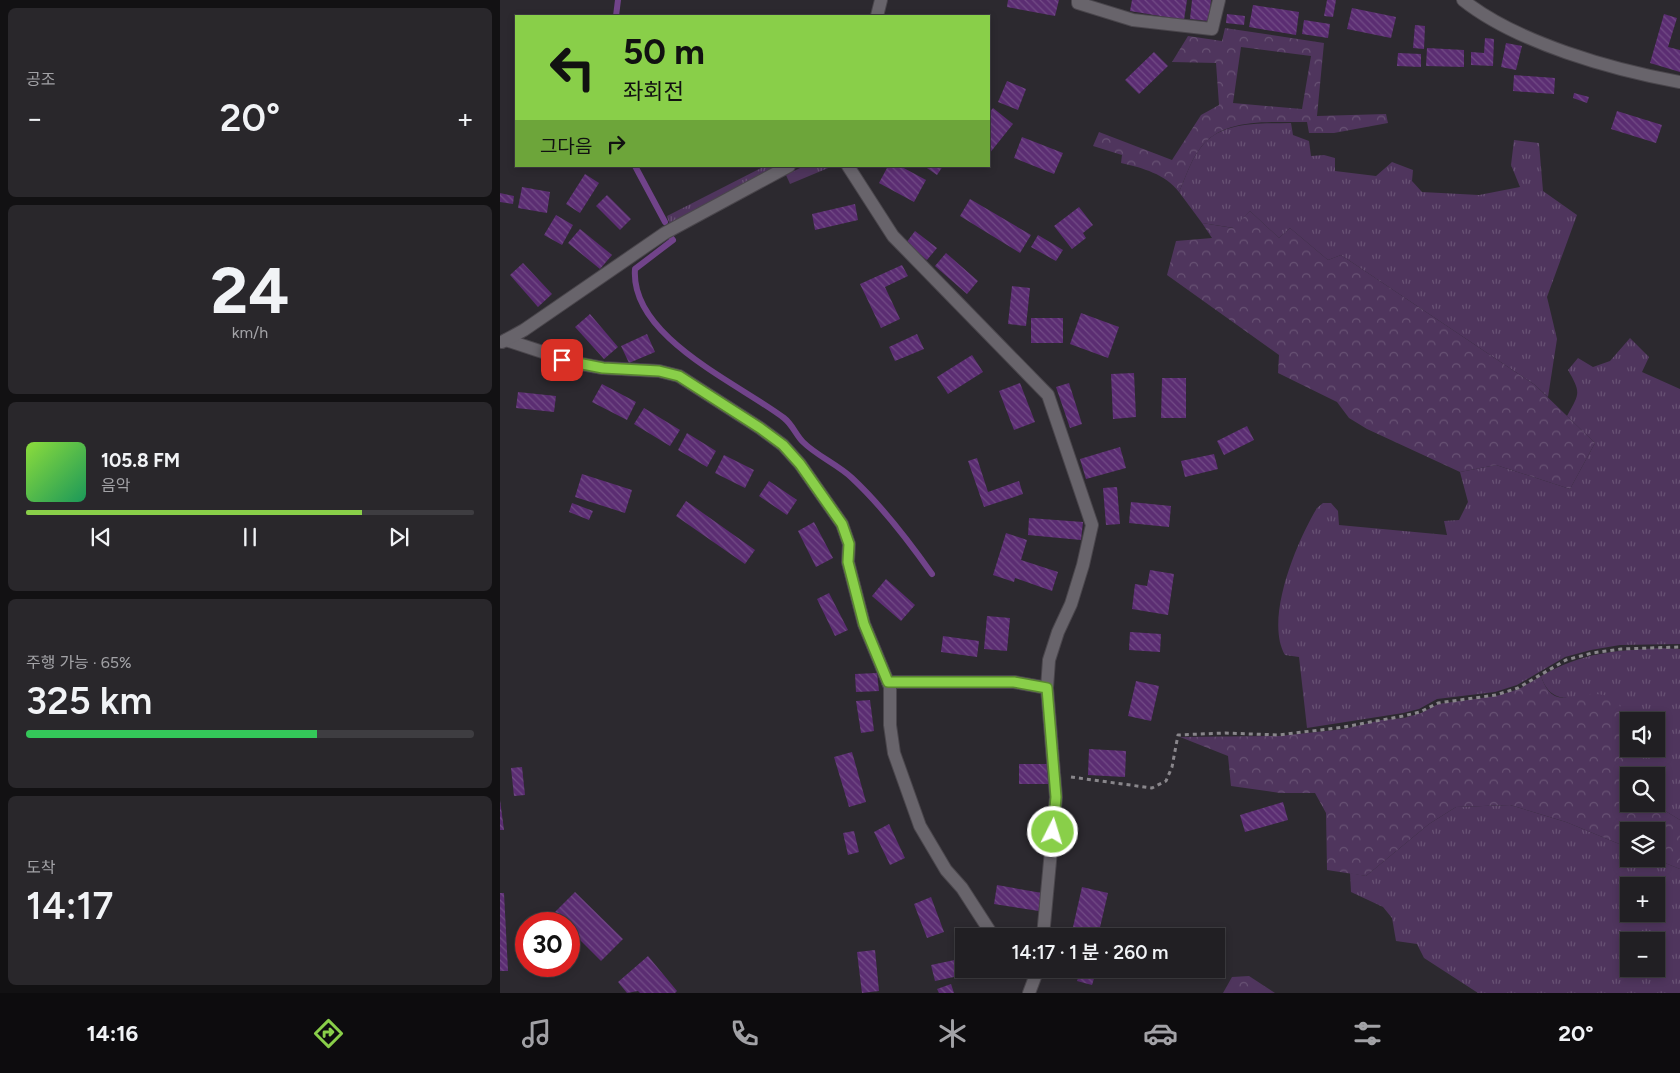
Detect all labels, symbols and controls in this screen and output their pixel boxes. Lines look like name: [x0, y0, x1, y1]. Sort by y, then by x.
text: 50 m: [623, 31, 705, 73]
icon: left: [540, 35, 605, 100]
text: 공조: [26, 70, 55, 89]
text: 좌회전: [623, 78, 684, 105]
text: 20°: [220, 95, 280, 141]
text: −: [26, 101, 43, 135]
text: +: [457, 101, 474, 135]
icon: right: [602, 130, 630, 158]
text: 그다음: [540, 135, 592, 158]
text: 24: [211, 251, 289, 329]
text: km/h: [232, 323, 268, 342]
pin: [541, 339, 583, 381]
icon: arrive: [548, 346, 576, 374]
text: 105.8 FM: [101, 449, 180, 472]
text: 음악: [101, 476, 130, 495]
icon: previous: [87, 523, 115, 551]
icon: pause: [236, 523, 264, 551]
icon: next: [385, 523, 413, 551]
text: 주행 가능 · 65%: [26, 653, 132, 672]
text: 325 km: [26, 678, 152, 724]
map controls: [1620, 712, 1665, 977]
button: sound: [1620, 712, 1665, 757]
button: search: [1620, 767, 1665, 812]
position arrow: [1026, 805, 1078, 857]
button: layers: [1620, 822, 1665, 867]
text: 도착: [26, 858, 55, 877]
button: +: [1620, 877, 1665, 922]
text: 14:17: [26, 883, 113, 929]
speed limit sign: 30: [515, 912, 580, 977]
button: −: [1620, 932, 1665, 977]
text: 14:17 · 1 분 · 260 m: [1012, 941, 1168, 964]
icon: directions: [311, 1016, 346, 1051]
icon: music: [519, 1016, 554, 1051]
icon: phone: [727, 1016, 762, 1051]
icon: climate: [935, 1016, 970, 1051]
icon: car: [1143, 1016, 1178, 1051]
icon: filters: [1350, 1016, 1385, 1051]
text: 14:16: [86, 1020, 138, 1047]
text: 20°: [1558, 1020, 1594, 1047]

